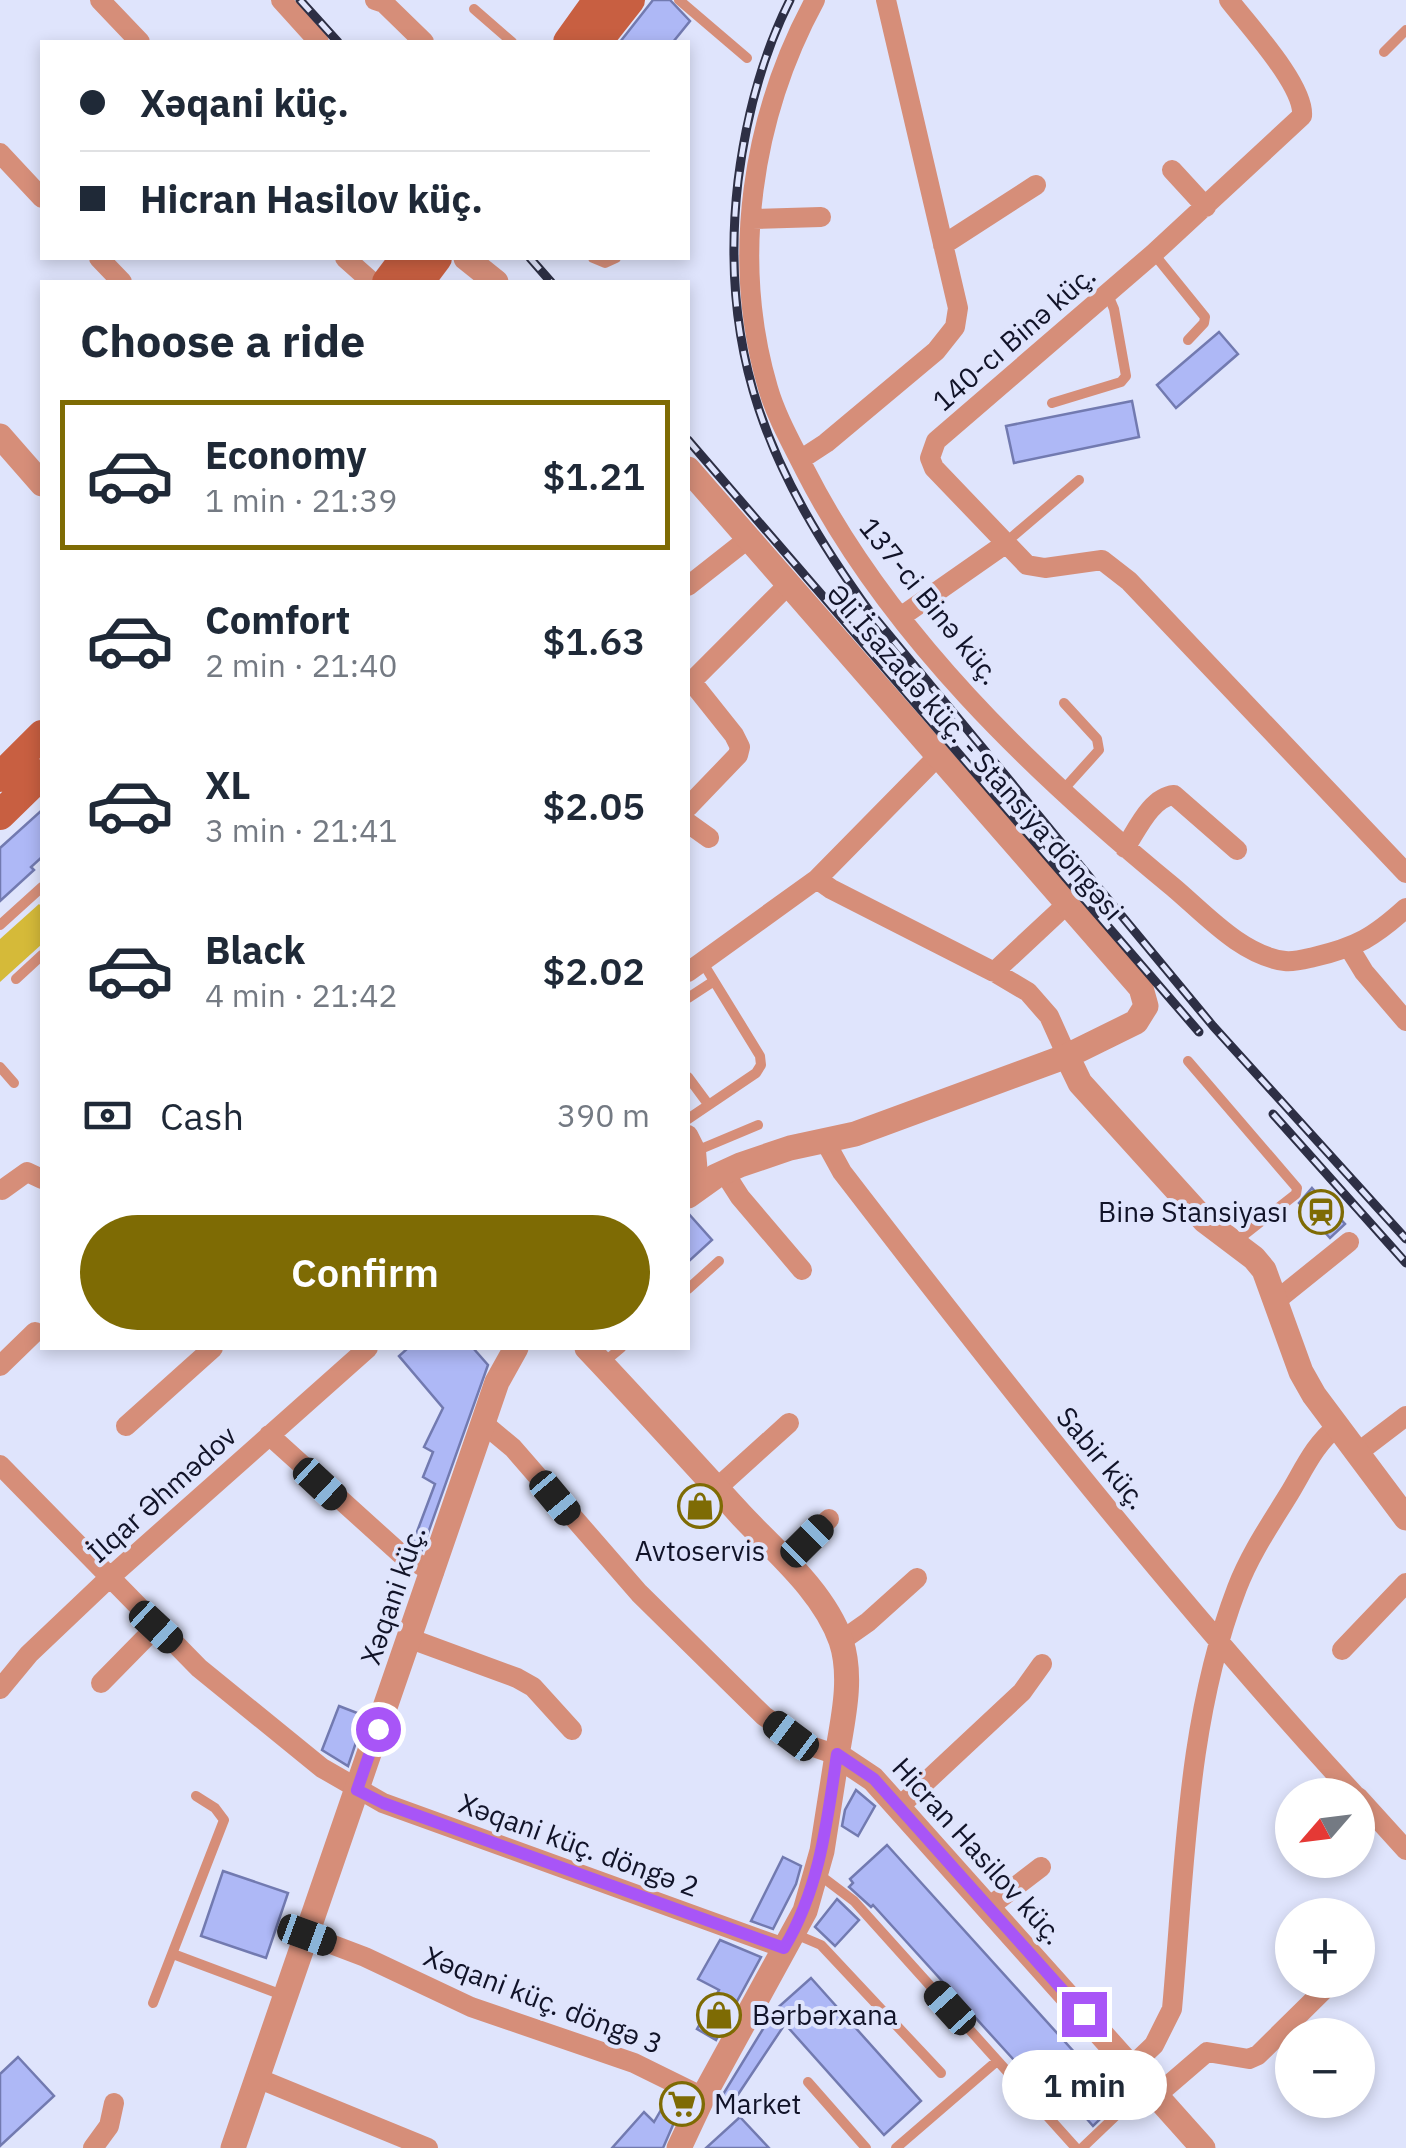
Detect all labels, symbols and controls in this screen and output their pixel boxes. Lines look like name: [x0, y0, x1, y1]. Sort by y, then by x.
text: Xəqani küç.: [140, 78, 349, 127]
text: Hicran Hasilov küç.: [140, 174, 483, 223]
street label: 140-cı Binə küç.: [924, 256, 1103, 419]
text: Choose a ride: [80, 311, 365, 369]
icon: car: [85, 430, 175, 520]
text: Economy: [205, 430, 367, 479]
text: $1.21: [542, 451, 645, 500]
text: 1 min · 21:39: [205, 479, 398, 521]
street label: 137-ci Binə küç.: [852, 509, 1009, 692]
street label: Əli İsazadə küç. - Stansiya döngəsi: [819, 576, 1132, 928]
icon: car: [85, 595, 175, 685]
text: Comfort: [205, 595, 350, 644]
text: $1.63: [542, 616, 645, 665]
text: 2 min · 21:40: [205, 644, 398, 686]
icon: car: [85, 760, 175, 850]
text: XL: [205, 760, 251, 809]
text: $2.05: [542, 781, 645, 830]
text: 3 min · 21:41: [205, 809, 398, 851]
icon: car: [85, 925, 175, 1015]
text: Black: [205, 925, 305, 974]
text: $2.02: [542, 946, 645, 995]
text: 4 min · 21:42: [205, 974, 398, 1016]
icon: cash: [80, 1088, 135, 1143]
text: Cash: [160, 1091, 244, 1140]
text: 390 m: [557, 1094, 650, 1136]
station icon: Binǝ Stansiyası: [1298, 1189, 1344, 1235]
place label: Binǝ Stansiyası: [1098, 1193, 1288, 1230]
button: Confirm: [80, 1215, 650, 1330]
street label: Sabir küç.: [1049, 1399, 1156, 1517]
street label: İlqar Əhmədov: [79, 1417, 244, 1570]
car: [288, 1453, 352, 1515]
car: [524, 1465, 586, 1531]
shop icon: Avtoservis: [677, 1483, 723, 1529]
car: [775, 1509, 839, 1573]
street label: Xəqani küç.: [351, 1520, 434, 1669]
place label: Avtoservis: [635, 1532, 765, 1569]
car: [124, 1596, 188, 1658]
car: [758, 1706, 824, 1766]
route start: [356, 1707, 401, 1752]
street label: Hicran Hasilov küç.: [885, 1749, 1072, 1952]
north arrow: [1275, 1778, 1375, 1878]
map controls: [1275, 1778, 1375, 2118]
street label: Xəqani küç. döngə 2: [454, 1784, 704, 1905]
button: +: [1275, 1898, 1375, 1998]
car: [274, 1911, 340, 1959]
street label: Xəqani küç. döngə 3: [419, 1937, 668, 2062]
car: [919, 1976, 981, 2040]
shop icon: Bərbərxana: [696, 1992, 742, 2038]
route end: [1062, 1992, 1107, 2037]
place label: Bərbərxana: [752, 1996, 898, 2033]
button: −: [1275, 2018, 1375, 2118]
callout: 1 min: [1002, 2049, 1166, 2119]
text: 1 min: [1043, 2064, 1126, 2106]
supermarket icon: Market: [659, 2081, 705, 2127]
place label: Market: [714, 2085, 801, 2122]

